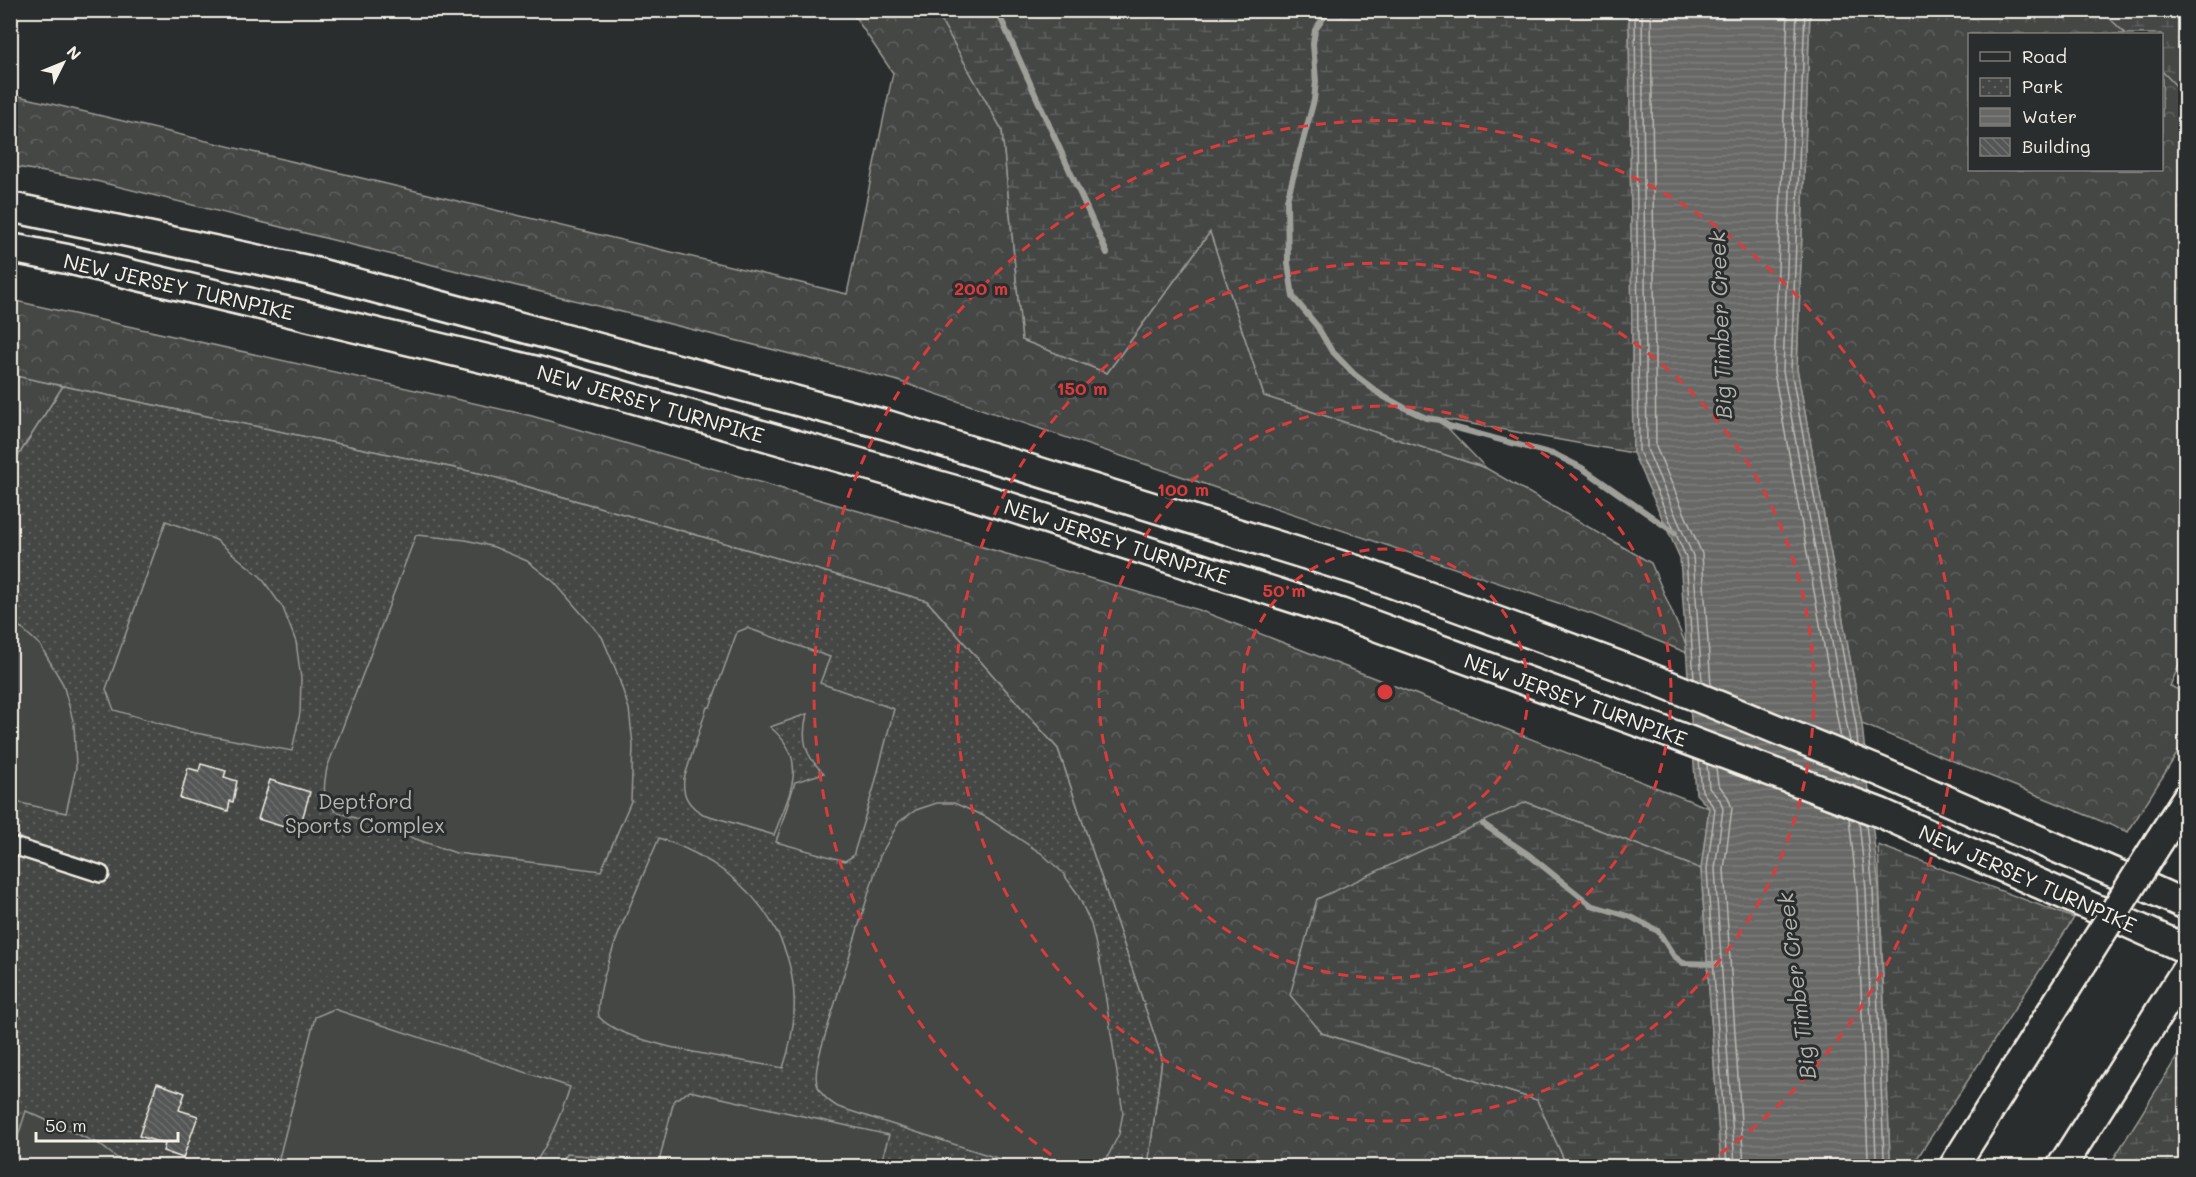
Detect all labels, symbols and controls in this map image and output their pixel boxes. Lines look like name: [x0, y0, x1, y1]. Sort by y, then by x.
north arrow: [33, 33, 93, 93]
legend: [1968, 33, 2163, 171]
text: N: [63, 41, 86, 64]
text: Road: [2022, 44, 2067, 68]
text: Park: [2022, 74, 2063, 98]
text: Water: [2022, 104, 2077, 128]
text: Building: [2022, 134, 2090, 158]
water label: Big Timber Creek: [1702, 229, 1738, 420]
street label: NEW JERSEY TURNPIKE: [61, 246, 297, 326]
text: 200 m: [954, 276, 1008, 300]
street label: NEW JERSEY TURNPIKE: [534, 358, 768, 448]
text: 150 m: [1057, 376, 1107, 400]
text: 100 m: [1157, 477, 1209, 501]
street label: NEW JERSEY TURNPIKE: [1001, 492, 1233, 590]
text: 50 m: [1263, 578, 1305, 602]
street label: NEW JERSEY TURNPIKE: [1461, 646, 1691, 752]
centre of rings: [1375, 682, 1395, 702]
park label: Deptford Sports Complex: [285, 787, 445, 838]
street label: NEW JERSEY TURNPIKE: [1915, 818, 2141, 938]
water label: Big Timber Creek: [1770, 890, 1822, 1081]
scale bar: [36, 1105, 178, 1143]
text: 50 m: [45, 1113, 87, 1137]

